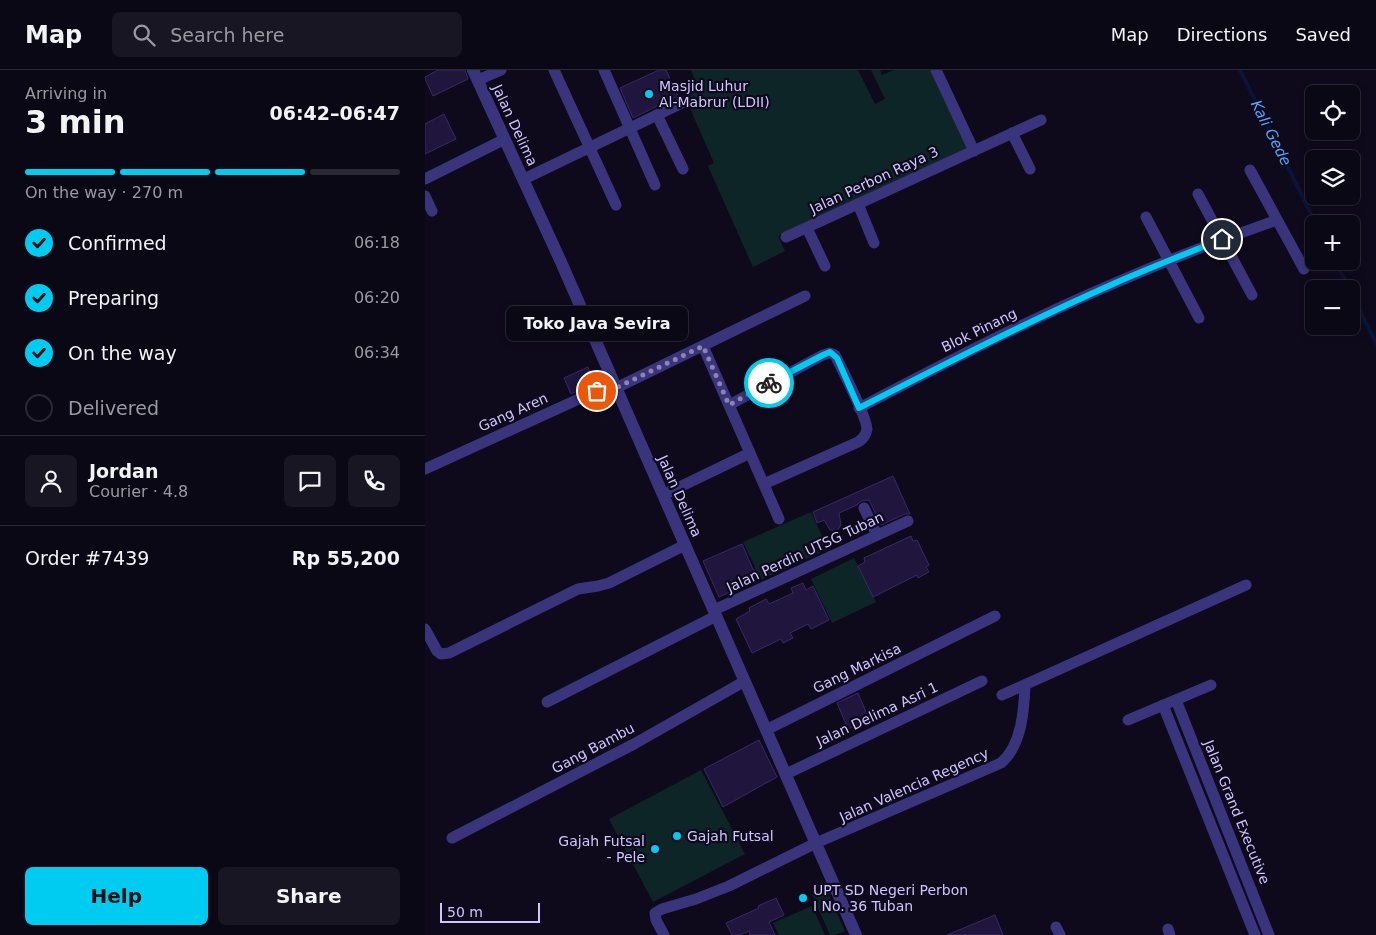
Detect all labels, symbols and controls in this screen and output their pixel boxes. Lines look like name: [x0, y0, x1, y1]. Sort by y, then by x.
search box: [112, 12, 462, 57]
text: Map: [25, 21, 82, 49]
icon: search: [130, 21, 158, 49]
text: Search here: [170, 24, 284, 46]
text: Map: [1111, 24, 1149, 45]
text: Directions: [1177, 24, 1267, 45]
text: Saved: [1295, 24, 1351, 45]
place label: Masjid Luhur Al-Mabrur (LDII): [659, 78, 770, 110]
street label: Jalan Delima: [489, 81, 541, 168]
text: Arriving in: [25, 84, 107, 103]
map controls: [1305, 85, 1360, 335]
button: locate: [1305, 85, 1360, 140]
marker: Masjid Luhur Al-Mabrur (LDII): [643, 88, 655, 100]
water label: Kali Gede: [1247, 97, 1295, 169]
text: 06:42–06:47: [270, 102, 400, 124]
text: 3 min: [25, 103, 126, 141]
street label: Jalan Perbon Raya 3: [806, 143, 941, 217]
button: layers: [1305, 150, 1360, 205]
text: On the way · 270 m: [25, 183, 183, 202]
button: +: [1305, 215, 1360, 270]
pin: [1201, 218, 1243, 260]
icon: home: [1208, 225, 1236, 253]
icon: check: [25, 229, 53, 257]
text: Confirmed: [68, 232, 167, 254]
text: 06:18: [354, 233, 400, 252]
button: −: [1305, 280, 1360, 335]
icon: check: [25, 284, 53, 312]
text: Preparing: [68, 287, 159, 309]
text: 06:20: [354, 288, 400, 307]
street label: Blok Pinang: [939, 305, 1019, 355]
callout: Toko Java Sevira: [506, 306, 688, 341]
text: Toko Java Sevira: [523, 314, 671, 333]
icon: check: [25, 339, 53, 367]
text: On the way: [68, 342, 177, 364]
text: 06:34: [354, 343, 400, 362]
courier: [744, 358, 794, 408]
icon: bike: [755, 369, 783, 397]
pin: [576, 370, 618, 412]
icon: bag: [583, 377, 611, 405]
street label: Gang Aren: [476, 390, 550, 434]
text: Delivered: [68, 397, 159, 419]
street label: Jalan Delima: [654, 452, 705, 539]
button: person: [25, 455, 77, 507]
button: chat: [284, 455, 336, 507]
button: phone: [348, 455, 400, 507]
text: Jordan: [89, 460, 158, 482]
text: Courier · 4.8: [89, 482, 188, 501]
street label: Jalan Perdin UTSG Tuban: [723, 509, 886, 596]
text: Order #7439: [25, 547, 149, 569]
text: Rp 55,200: [292, 547, 400, 569]
street label: Gang Markisa: [810, 640, 904, 696]
street label: Jalan Delima Asri 1: [813, 679, 940, 750]
street label: Gang Bambu: [549, 720, 637, 776]
street label: Jalan Grand Executive: [1200, 737, 1273, 886]
street label: Jalan Valencia Regency: [836, 745, 991, 826]
place label: Gajah Futsal: [687, 828, 774, 844]
marker: Gajah Futsal: [671, 830, 683, 842]
place label: Gajah Futsal - Pele: [558, 833, 645, 865]
marker: Gajah Futsal - Pele: [649, 843, 661, 855]
button: Help: [25, 867, 208, 925]
button: Share: [218, 867, 400, 925]
place label: UPT SD Negeri Perbon I No. 36 Tuban: [813, 882, 968, 914]
marker: UPT SD Negeri Perbon I No. 36 Tuban: [797, 892, 809, 904]
scale bar: [440, 900, 540, 923]
text: 50 m: [447, 904, 483, 920]

